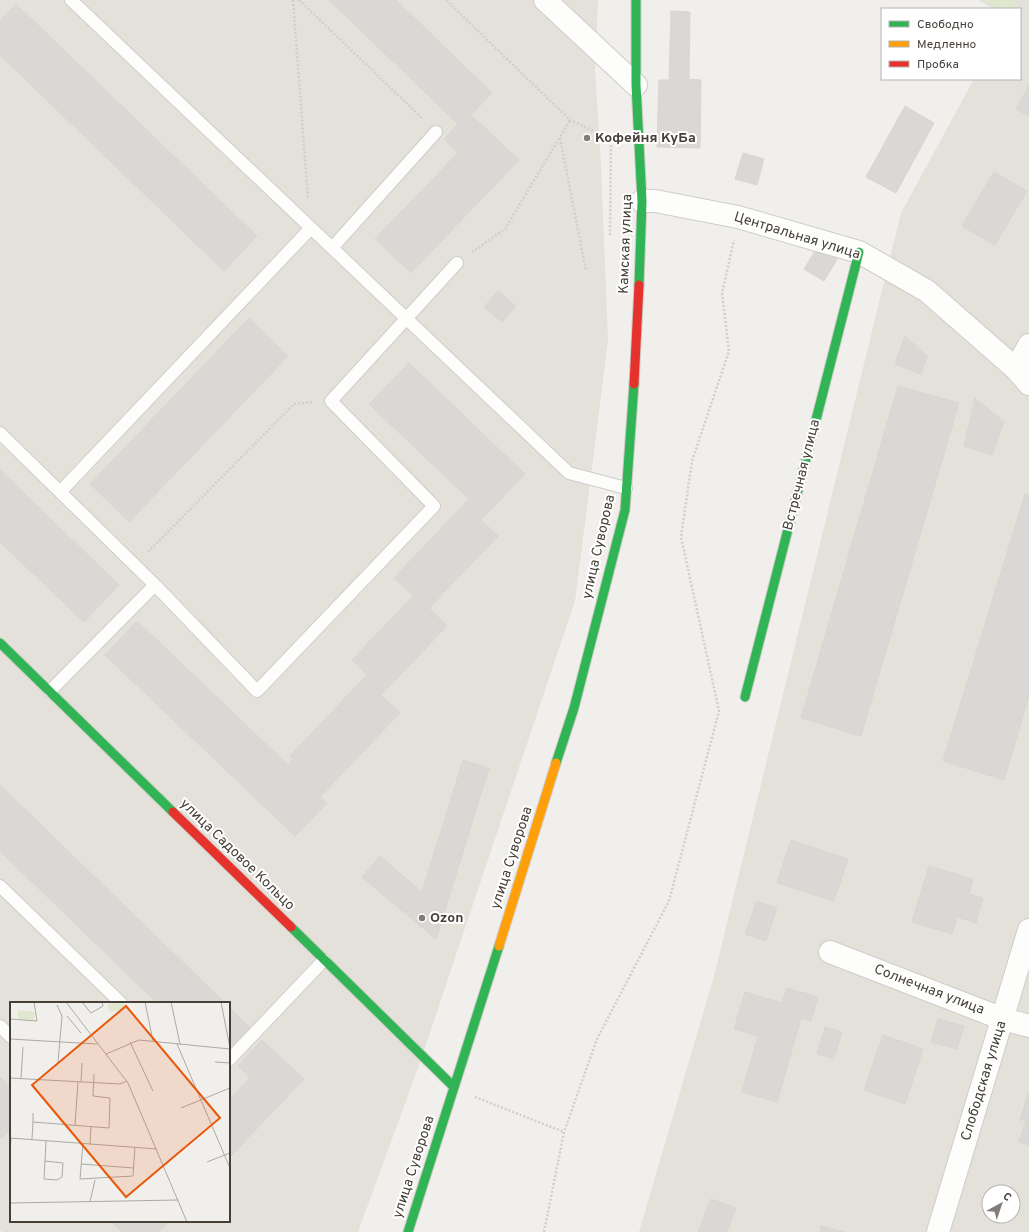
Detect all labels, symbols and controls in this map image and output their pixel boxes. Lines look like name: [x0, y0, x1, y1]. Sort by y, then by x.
legend: [881, 8, 1021, 80]
text: Свободно: [917, 17, 974, 33]
text: Медленно: [917, 37, 977, 53]
text: Пробка: [917, 57, 959, 73]
place label: Кофейня КуБа: [595, 130, 696, 147]
marker: Кофейня КуБа: [582, 133, 592, 143]
street label: Камская улица: [616, 194, 636, 294]
street label: Центральная улица: [732, 209, 862, 263]
street label: Встречная улица: [780, 418, 824, 532]
street label: улица Суворова: [579, 493, 619, 601]
street label: улица Садовое Кольцо: [176, 796, 298, 914]
street label: улица Суворова: [487, 805, 537, 911]
place label: Ozon: [430, 910, 463, 927]
marker: Ozon: [417, 913, 427, 923]
street label: Солнечная улица: [871, 961, 987, 1019]
inset map: [10, 1002, 230, 1222]
street label: Слободская улица: [958, 1019, 1010, 1143]
street label: улица Суворова: [389, 1114, 439, 1220]
north arrow: [981, 1184, 1021, 1224]
text: С: [1000, 1189, 1014, 1205]

